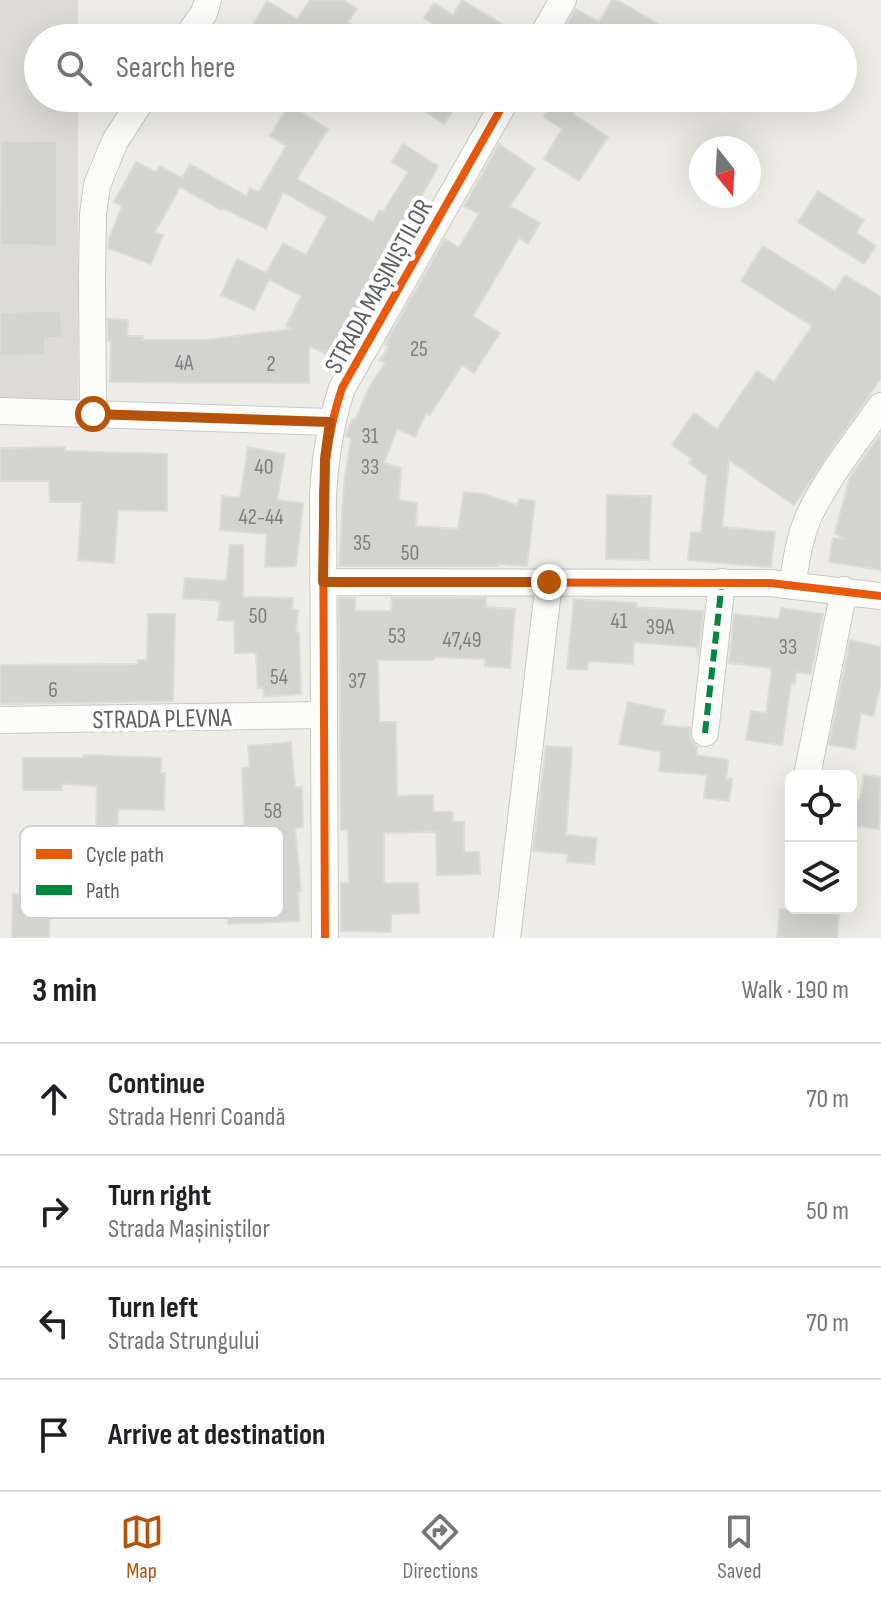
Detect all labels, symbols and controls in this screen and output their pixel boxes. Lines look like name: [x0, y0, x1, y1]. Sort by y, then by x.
search box: [24, 24, 857, 112]
icon: search: [52, 46, 96, 90]
text: Search here: [116, 50, 235, 86]
north arrow: [689, 136, 761, 208]
street label: STRADA MAȘINIȘTILOR: [319, 194, 440, 379]
house number: 25: [410, 336, 428, 363]
house number: 4A: [175, 350, 194, 377]
house number: 2: [266, 351, 276, 378]
route start: [75, 396, 111, 432]
house number: 31: [362, 423, 379, 450]
house number: 40: [254, 454, 274, 481]
house number: 33: [361, 454, 379, 481]
house number: 42-44: [239, 504, 283, 531]
house number: 35: [353, 530, 371, 557]
house number: 50: [401, 540, 419, 567]
route end: [531, 564, 567, 600]
house number: 50: [249, 603, 267, 630]
house number: 41: [611, 608, 628, 635]
house number: 39A: [646, 614, 675, 641]
house number: 53: [388, 623, 406, 650]
house number: 47,49: [442, 627, 482, 654]
house number: 33: [779, 634, 797, 661]
house number: 54: [270, 664, 288, 691]
house number: 37: [348, 668, 366, 695]
house number: 6: [48, 677, 58, 704]
street label: STRADA PLEVNA: [92, 703, 233, 736]
map controls: [785, 770, 857, 914]
button: locate: [785, 770, 857, 842]
house number: 58: [264, 798, 282, 825]
legend: [20, 826, 284, 918]
text: Cycle path: [86, 842, 164, 869]
button: layers: [785, 842, 857, 914]
text: Path: [86, 878, 120, 905]
text: 3 min: [32, 970, 97, 1011]
text: Walk · 190 m: [742, 975, 849, 1006]
text: Continue: [108, 1066, 205, 1102]
icon: ahead: [32, 1077, 76, 1121]
text: 70 m: [806, 1084, 849, 1115]
text: Strada Henri Coandă: [108, 1102, 285, 1133]
text: Turn right: [108, 1178, 211, 1214]
icon: right: [32, 1189, 76, 1233]
text: 50 m: [806, 1196, 849, 1227]
text: Strada Mașiniștilor: [108, 1214, 270, 1245]
text: Turn left: [108, 1290, 198, 1326]
icon: left: [32, 1301, 76, 1345]
text: 70 m: [806, 1308, 849, 1339]
text: Strada Strungului: [108, 1326, 259, 1357]
icon: arrive: [32, 1413, 76, 1457]
text: Arrive at destination: [108, 1417, 325, 1453]
tab: Map: [120, 1510, 164, 1585]
tab: Directions: [403, 1510, 478, 1585]
tab: Saved: [717, 1510, 761, 1585]

